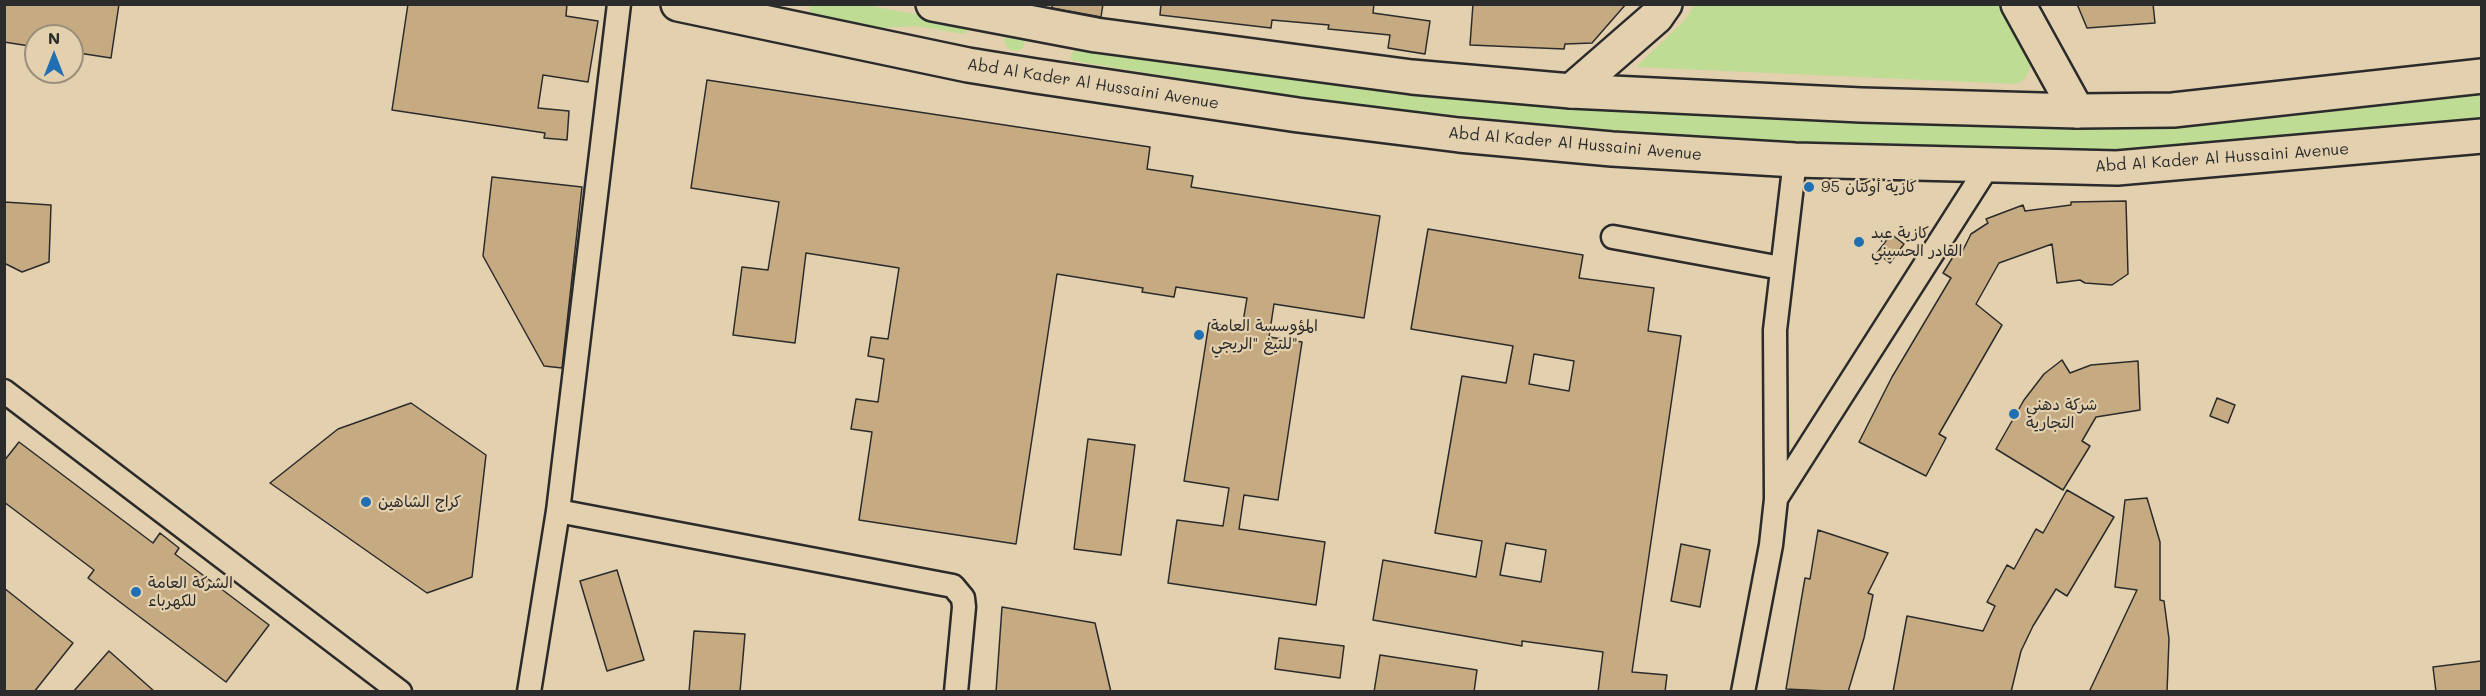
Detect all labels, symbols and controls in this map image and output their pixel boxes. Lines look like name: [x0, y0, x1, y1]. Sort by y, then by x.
north arrow: [24, 24, 84, 84]
text: N: [48, 27, 60, 48]
street label: Abd Al Kader Al Hussaini Avenue: [966, 55, 1220, 113]
street label: Abd Al Kader Al Hussaini Avenue: [1447, 123, 1703, 165]
street label: Abd Al Kader Al Hussaini Avenue: [2094, 140, 2350, 176]
place label: كازية أوكتان 95: [1821, 177, 1917, 197]
marker: كازية أوكتان 95: [1802, 180, 1816, 194]
place label: كازية عبد القادر الحسيني: [1871, 223, 1962, 261]
marker: كازية عبد القادر الحسيني: [1852, 235, 1866, 249]
place label: المؤوسسة العامة للتيغ "الريجي": [1211, 316, 1318, 354]
marker: المؤوسسة العامة للتيغ "الريجي": [1192, 328, 1206, 342]
place label: شركة دهني التجارية: [2026, 395, 2097, 433]
marker: شركة دهني التجارية: [2007, 407, 2021, 421]
place label: كراج الشاهين: [378, 492, 461, 512]
marker: كراج الشاهين: [359, 495, 373, 509]
place label: الشركة العامة للكهرباء: [148, 573, 233, 611]
marker: الشركة العامة للكهرباء: [129, 585, 143, 599]

